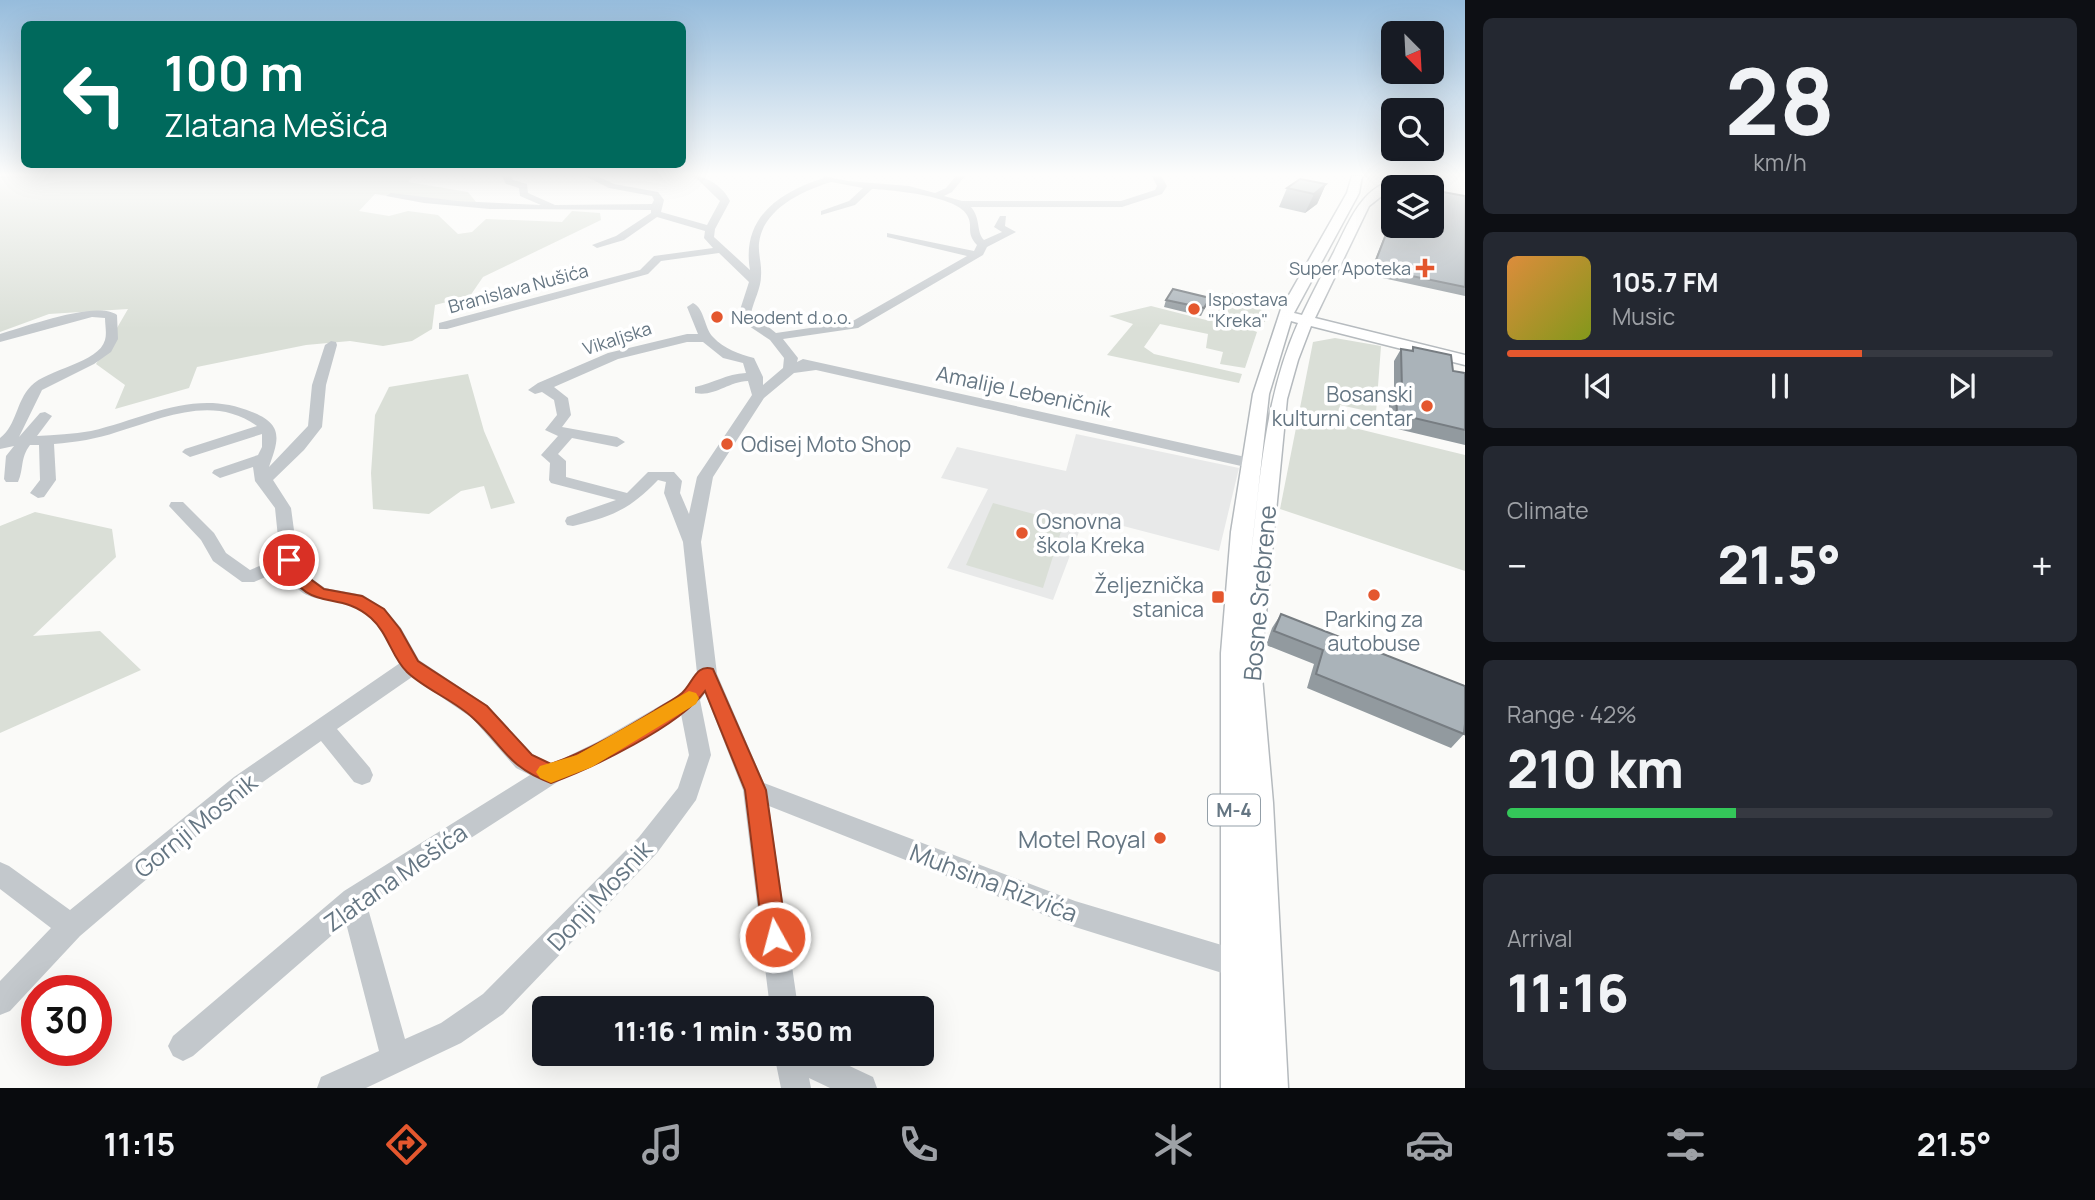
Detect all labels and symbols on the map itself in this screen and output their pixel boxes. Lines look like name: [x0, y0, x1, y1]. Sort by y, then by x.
north arrow: [1381, 21, 1444, 84]
place label: Super Apoteka: [1289, 256, 1411, 280]
street label: Branislava Nušića: [445, 258, 591, 318]
marker: Super Apoteka: [1417, 260, 1433, 276]
place label: Ispostava "Kreka": [1208, 287, 1288, 332]
marker: Ispostava "Kreka": [1186, 301, 1202, 317]
place label: Neodent d.o.o.: [731, 305, 852, 329]
marker: Neodent d.o.o.: [709, 309, 725, 325]
street label: Vikaljska: [580, 316, 654, 360]
street label: Amalije Lebeničnik: [934, 359, 1115, 423]
place label: Bosanski kulturni centar: [1272, 380, 1413, 432]
marker: Bosanski kulturni centar: [1419, 398, 1435, 414]
place label: Odisej Moto Shop: [741, 430, 911, 458]
marker: Odisej Moto Shop: [719, 436, 735, 452]
street label: Bosne Srebrene: [1235, 504, 1283, 682]
place label: Osnovna škola Kreka: [1036, 507, 1145, 559]
marker: Osnovna škola Kreka: [1014, 525, 1030, 541]
pin: [259, 530, 319, 590]
place label: Željeznička stanica: [1094, 571, 1204, 623]
marker: Parking za autobuse: [1366, 587, 1382, 603]
marker: Željeznička stanica: [1210, 589, 1226, 605]
place label: Parking za autobuse: [1325, 605, 1423, 657]
street label: Gornji Mosnik: [127, 765, 264, 885]
road number: M-4: [1208, 794, 1260, 825]
street label: Zlatana Mešića: [317, 815, 473, 939]
place label: Motel Royal: [1018, 822, 1146, 855]
marker: Motel Royal: [1152, 830, 1168, 846]
street label: Donji Mosnik: [539, 832, 659, 957]
street label: Muhsina Rizvića: [905, 835, 1083, 929]
position arrow: [738, 900, 812, 974]
speed limit sign: 30: [21, 975, 112, 1066]

